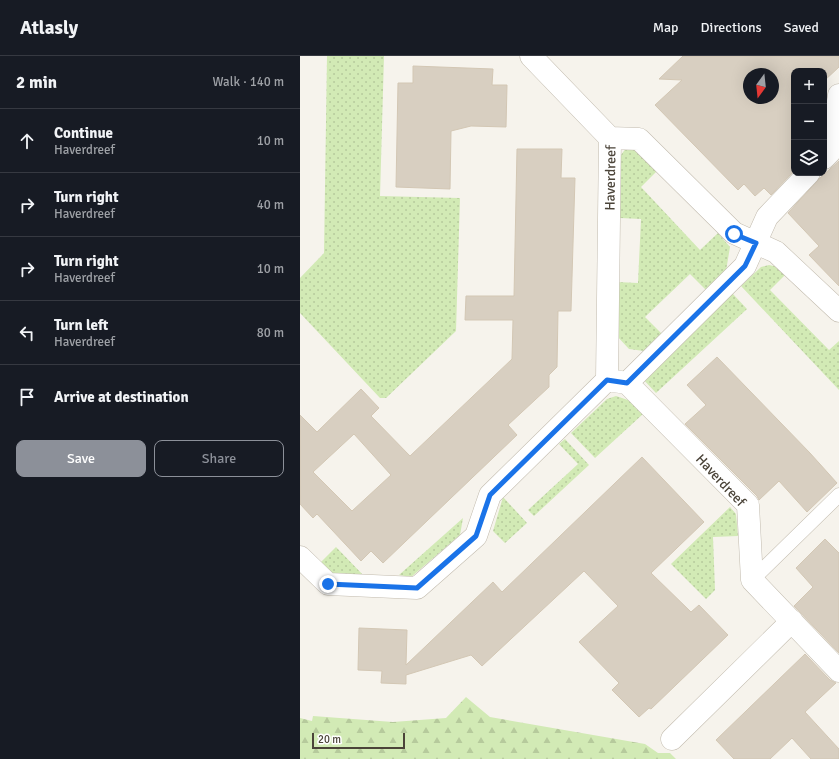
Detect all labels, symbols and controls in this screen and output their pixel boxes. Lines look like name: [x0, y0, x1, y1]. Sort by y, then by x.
text: Atlasly: [20, 16, 78, 40]
text: Map: [653, 19, 679, 36]
text: Directions: [701, 19, 762, 36]
text: Saved: [784, 19, 819, 36]
north arrow: [743, 68, 779, 104]
map controls: [791, 68, 827, 176]
button: +: [791, 68, 827, 104]
text: 2 min: [16, 72, 57, 93]
text: Walk · 140 m: [213, 74, 284, 90]
button: −: [791, 104, 827, 140]
text: Continue: [54, 124, 113, 142]
icon: ahead: [16, 130, 38, 152]
text: 10 m: [257, 133, 284, 149]
button: layers: [791, 140, 827, 176]
text: Haverdreef: [54, 142, 115, 158]
street label: Haverdreef: [601, 144, 620, 211]
text: Turn right: [54, 188, 119, 206]
icon: right: [16, 194, 38, 216]
text: 40 m: [257, 197, 284, 213]
text: Haverdreef: [54, 206, 115, 222]
route start: [725, 225, 743, 243]
text: Turn right: [54, 252, 119, 270]
icon: right: [16, 258, 38, 280]
text: 10 m: [257, 261, 284, 277]
text: Haverdreef: [54, 270, 115, 286]
text: Turn left: [54, 316, 108, 334]
icon: left: [16, 322, 38, 344]
text: 80 m: [257, 325, 284, 341]
text: Haverdreef: [54, 334, 115, 350]
icon: arrive: [16, 386, 38, 408]
text: Arrive at destination: [54, 388, 189, 406]
button: Save: [16, 440, 146, 477]
button: Share: [154, 440, 284, 477]
street label: Haverdreef: [692, 451, 750, 511]
route end: [319, 575, 337, 593]
scale bar: [312, 731, 405, 750]
text: 20 m: [318, 733, 341, 746]

